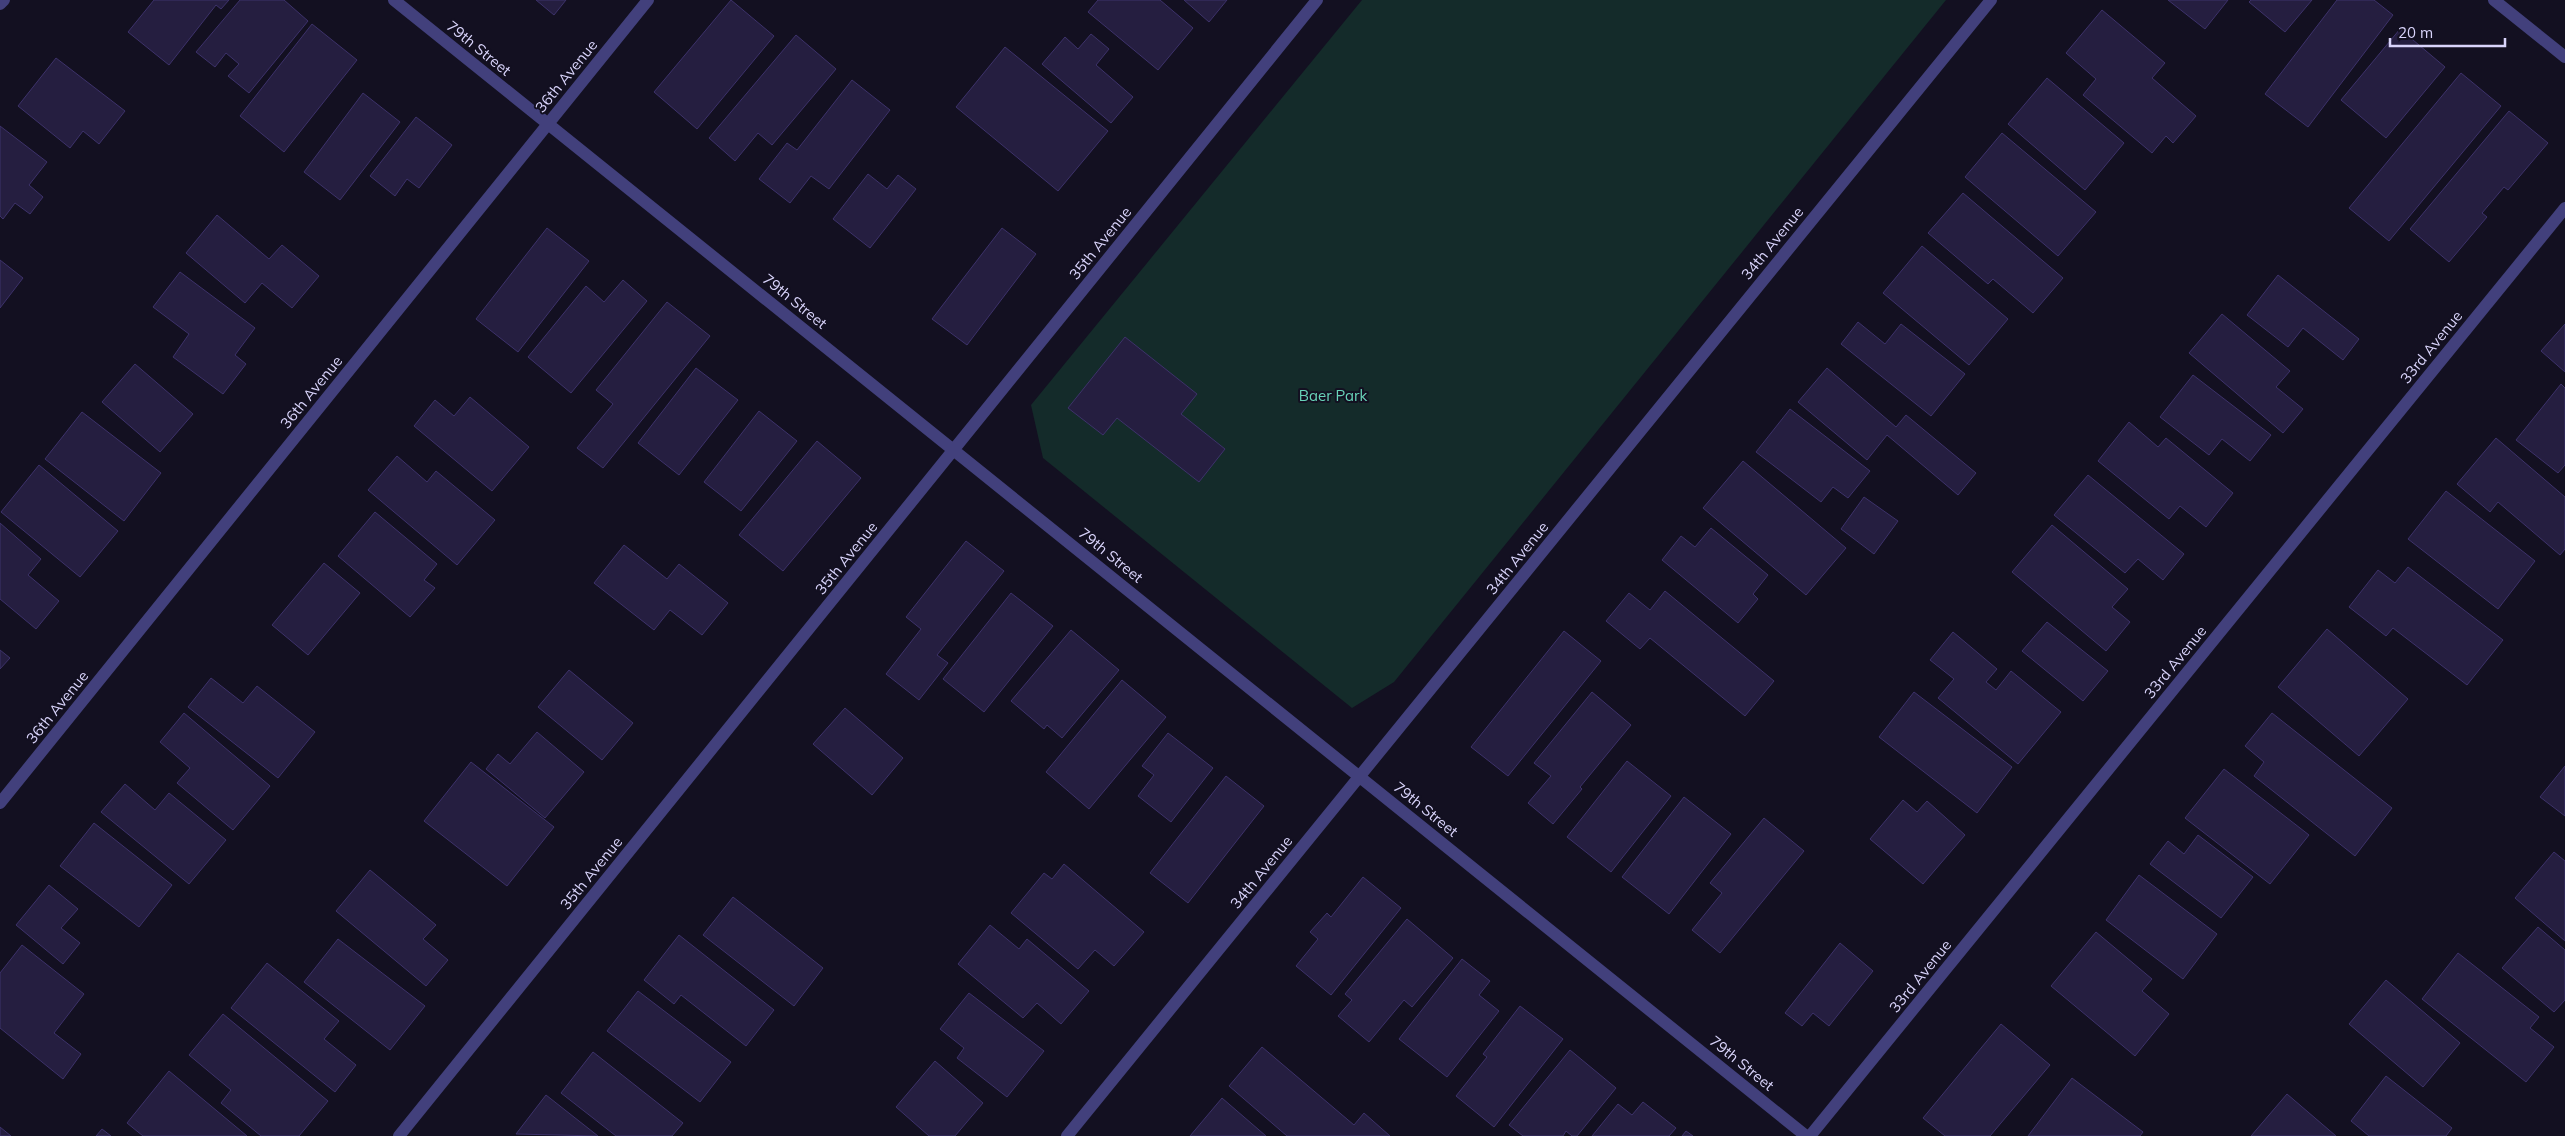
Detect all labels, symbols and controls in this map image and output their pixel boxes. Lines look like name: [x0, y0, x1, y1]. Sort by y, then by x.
scale bar: [2390, 15, 2505, 47]
street label: 79th Street: [443, 16, 515, 80]
text: 20 m: [2398, 23, 2433, 42]
street label: 36th Avenue: [531, 36, 601, 116]
street label: 35th Avenue: [1065, 203, 1135, 283]
street label: 34th Avenue: [1737, 203, 1807, 283]
street label: 79th Street: [759, 269, 831, 333]
street label: 33rd Avenue: [2396, 307, 2466, 387]
street label: 36th Avenue: [276, 352, 346, 432]
park label: Baer Park: [1299, 386, 1367, 405]
street label: 35th Avenue: [811, 518, 881, 598]
street label: 34th Avenue: [1482, 518, 1552, 598]
street label: 79th Street: [1075, 523, 1147, 587]
street label: 33rd Avenue: [2140, 622, 2210, 702]
street label: 36th Avenue: [22, 667, 92, 747]
street label: 79th Street: [1390, 777, 1462, 841]
street label: 34th Avenue: [1226, 832, 1296, 912]
street label: 35th Avenue: [556, 833, 626, 913]
street label: 33rd Avenue: [1885, 936, 1955, 1016]
street label: 79th Street: [1706, 1031, 1778, 1095]

